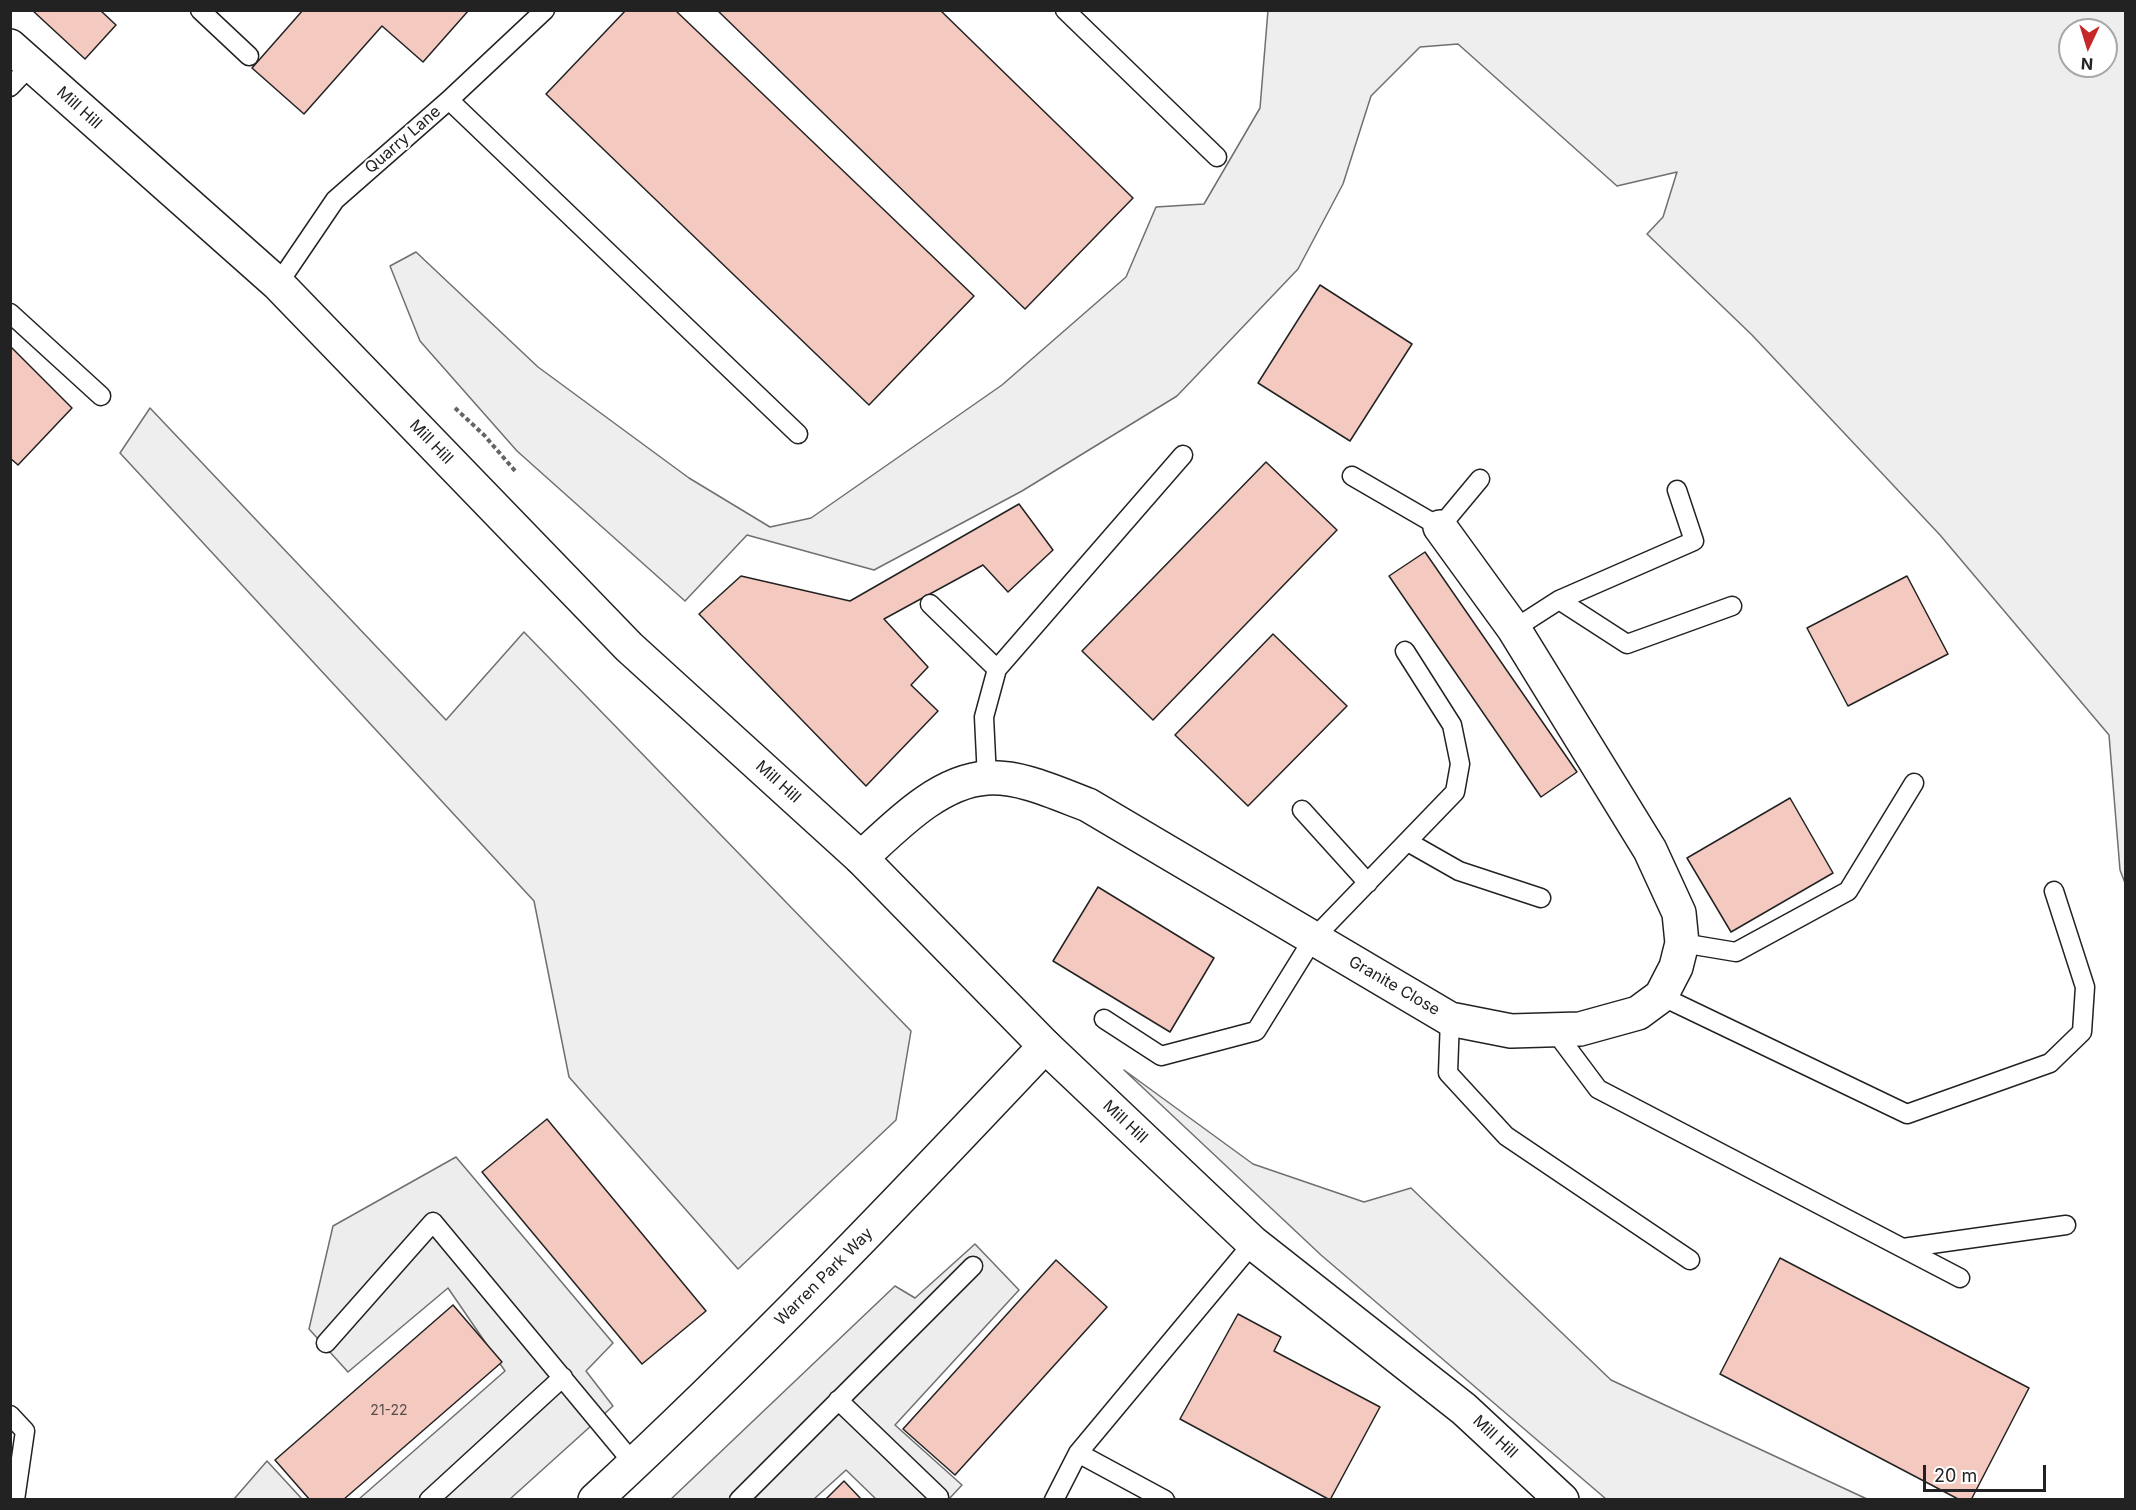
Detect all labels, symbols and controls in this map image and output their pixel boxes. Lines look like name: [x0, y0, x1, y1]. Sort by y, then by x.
north arrow: [2058, 18, 2118, 78]
text: N: [2080, 54, 2094, 74]
street label: Mill Hill: [52, 83, 106, 133]
street label: Quarry Lane: [361, 102, 445, 178]
street label: Mill Hill: [405, 416, 457, 468]
street label: Mill Hill: [751, 757, 805, 807]
street label: Granite Close: [1345, 952, 1443, 1020]
street label: Mill Hill: [1099, 1097, 1151, 1147]
street label: Warren Park Way: [771, 1224, 877, 1330]
house number: 21-22: [370, 1403, 408, 1419]
street label: Mill Hill: [1469, 1412, 1521, 1462]
scale bar: [1926, 1453, 2049, 1491]
text: 20 m: [1934, 1465, 1977, 1486]

